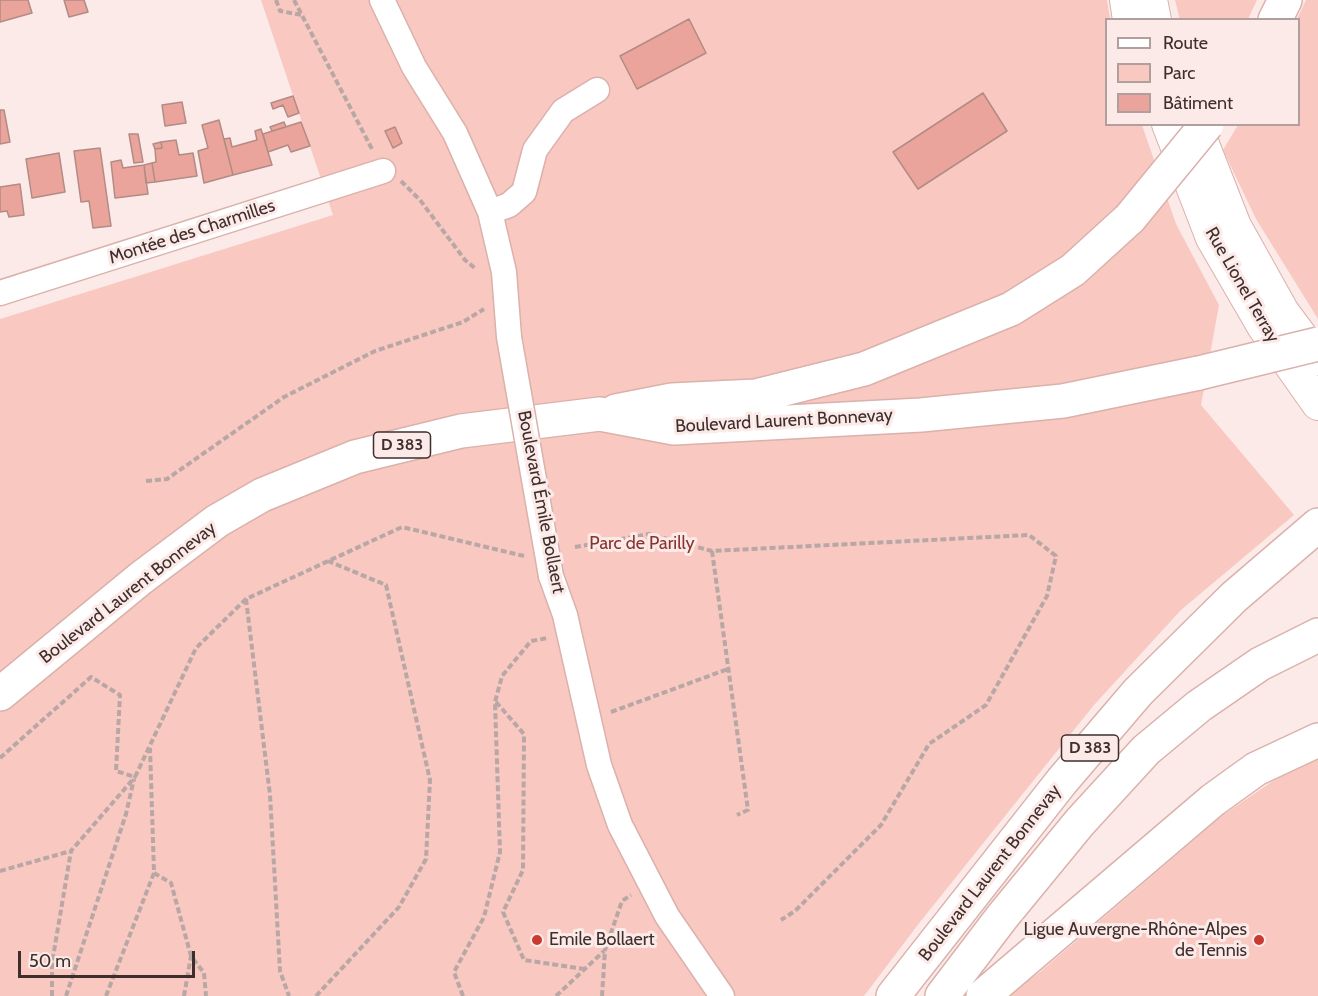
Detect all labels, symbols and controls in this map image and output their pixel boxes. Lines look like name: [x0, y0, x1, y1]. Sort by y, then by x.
legend: [1105, 18, 1300, 126]
text: Route: [1163, 32, 1208, 54]
text: Parc: [1163, 62, 1195, 84]
text: Bâtiment: [1163, 92, 1233, 114]
street label: Montée des Charmilles: [106, 195, 278, 269]
street label: Rue Lionel Terray: [1200, 223, 1284, 347]
street label: Boulevard Laurent Bonnevay: [675, 405, 893, 437]
street label: Boulevard Émile Bollaert: [513, 409, 569, 595]
road number: D 383: [374, 432, 430, 458]
street label: Boulevard Laurent Bonnevay: [35, 517, 221, 669]
park label: Parc de Parilly: [589, 533, 695, 555]
road number: D 383: [1062, 735, 1118, 761]
street label: Boulevard Laurent Bonnevay: [914, 780, 1066, 966]
place label: Ligue Auvergne-Rhône-Alpes de Tennis: [1024, 919, 1247, 962]
place label: Emile Bollaert: [549, 929, 655, 951]
marker: Emile Bollaert: [530, 933, 544, 947]
marker: Ligue Auvergne-Rhône-Alpes de Tennis: [1252, 933, 1266, 947]
scale bar: [21, 939, 198, 977]
text: 50 m: [29, 950, 71, 972]

